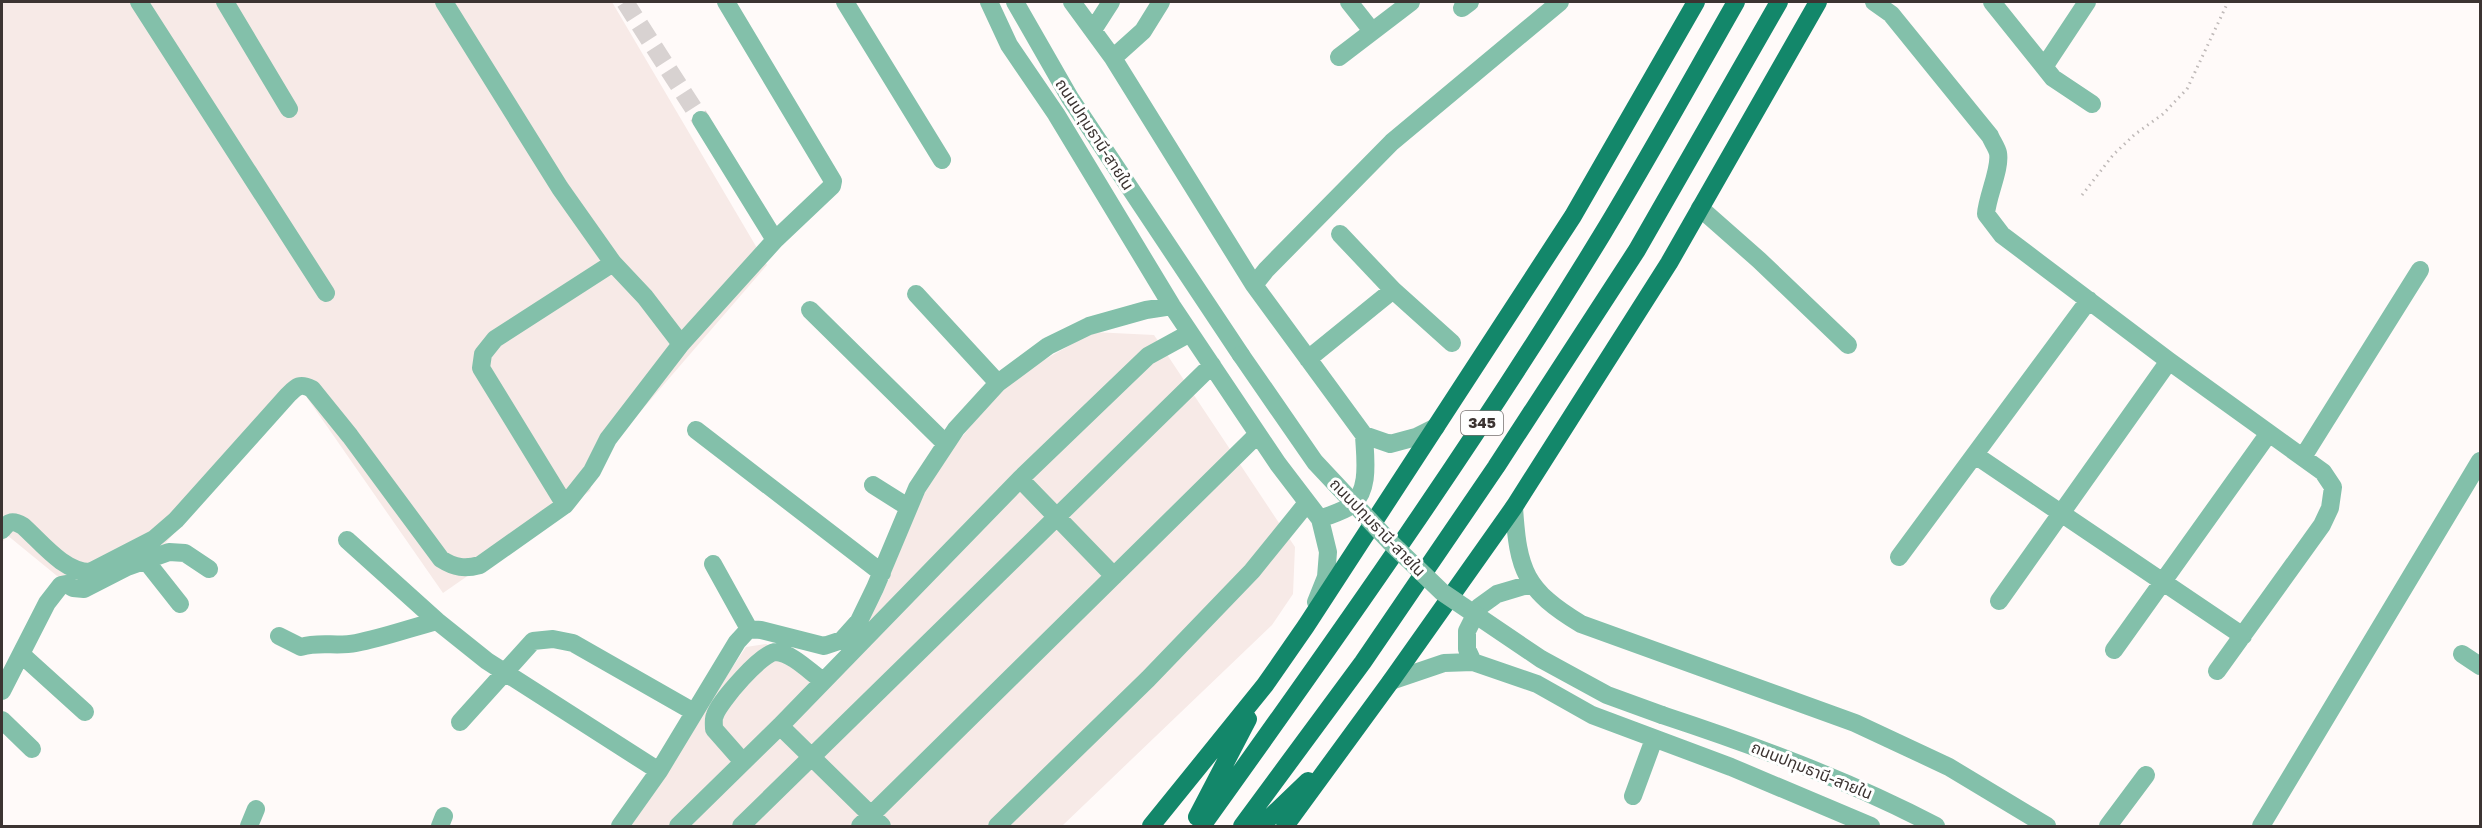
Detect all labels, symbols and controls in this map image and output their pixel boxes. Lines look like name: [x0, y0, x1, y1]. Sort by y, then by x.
street label: ถนนปทุมธานี-สายใน: [1051, 74, 1139, 194]
road number: 345: [1461, 411, 1503, 435]
street label: ถนนปทุมธานี-สายใน: [1326, 474, 1430, 580]
street label: ถนนปทุมธานี-สายใน: [1748, 737, 1876, 803]

